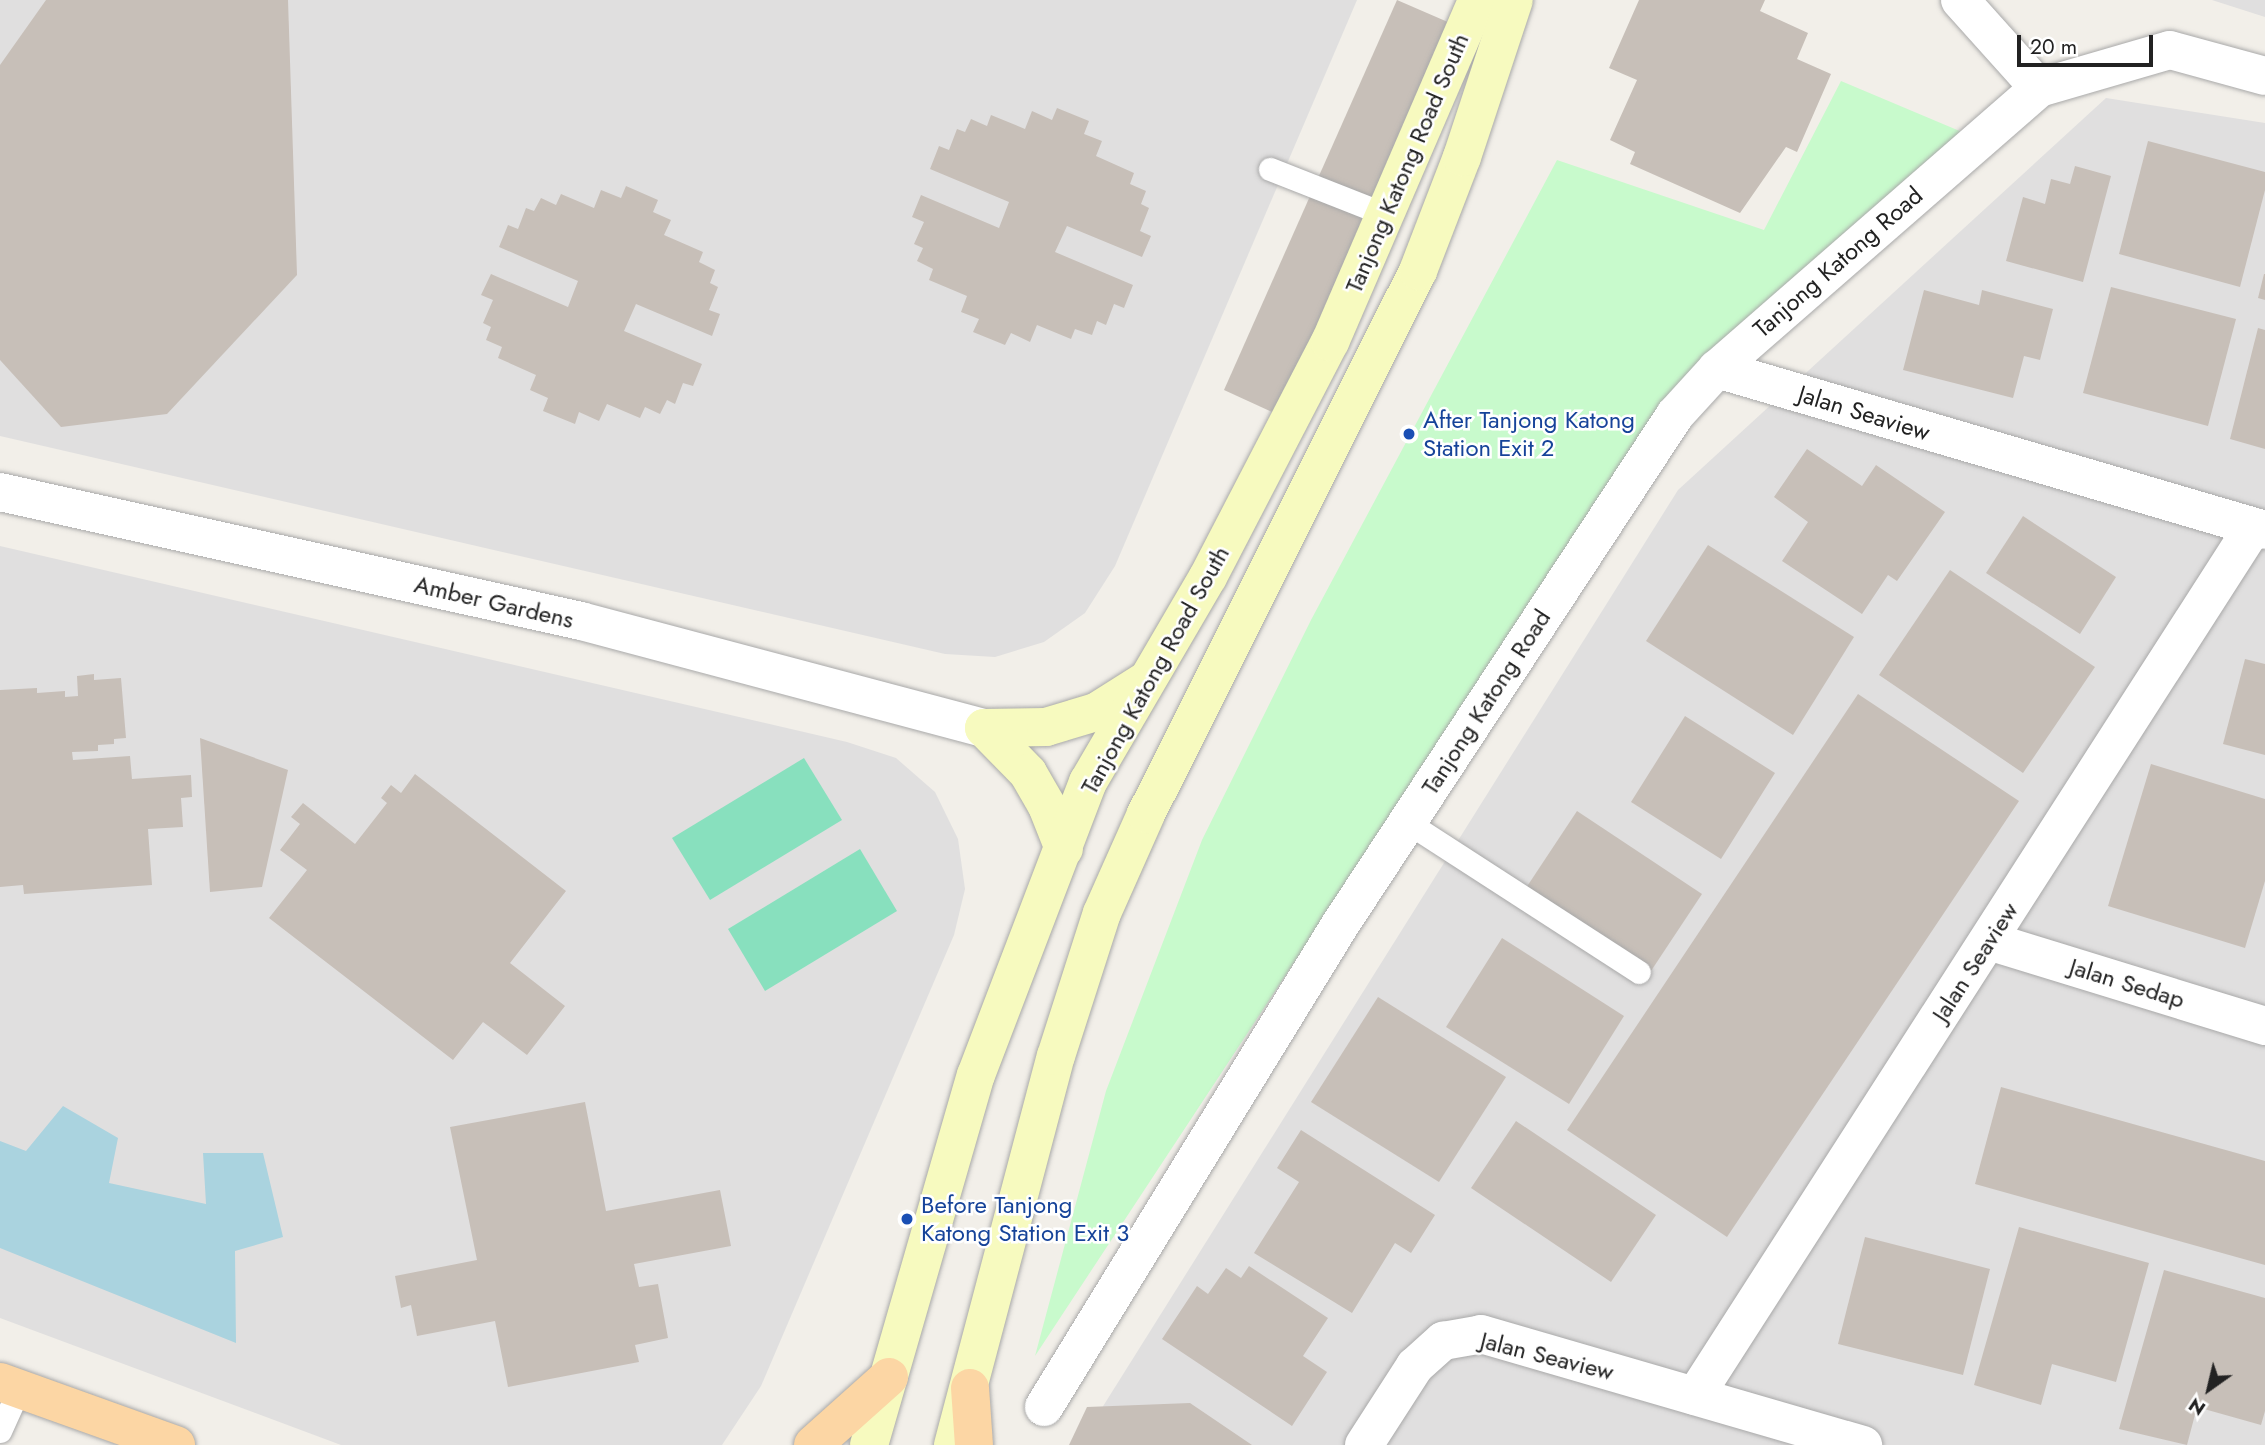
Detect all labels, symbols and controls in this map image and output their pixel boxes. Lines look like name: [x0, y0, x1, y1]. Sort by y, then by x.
scale bar: [2020, 21, 2156, 65]
street label: Tanjong Katong Road South: [1339, 29, 1475, 297]
text: 20 m: [2030, 32, 2077, 62]
street label: Tanjong Katong Road: [1748, 181, 1928, 343]
street label: Jalan Seaview: [1795, 379, 1933, 447]
place label: After Tanjong Katong Station Exit 2: [1423, 406, 1635, 462]
marker: After Tanjong Katong Station Exit 2: [1401, 426, 1417, 442]
street label: Tanjong Katong Road South: [1075, 541, 1235, 799]
street label: Amber Gardens: [411, 570, 577, 634]
street label: Tanjong Katong Road: [1415, 604, 1557, 800]
street label: Jalan Seaview: [1926, 897, 2024, 1027]
street label: Jalan Sedap: [2066, 952, 2188, 1014]
place label: Before Tanjong Katong Station Exit 3: [921, 1191, 1129, 1247]
marker: Before Tanjong Katong Station Exit 3: [899, 1211, 915, 1227]
street label: Jalan Seaview: [1477, 1326, 1617, 1386]
north arrow: [2174, 1354, 2244, 1424]
text: N: [2183, 1391, 2211, 1422]

